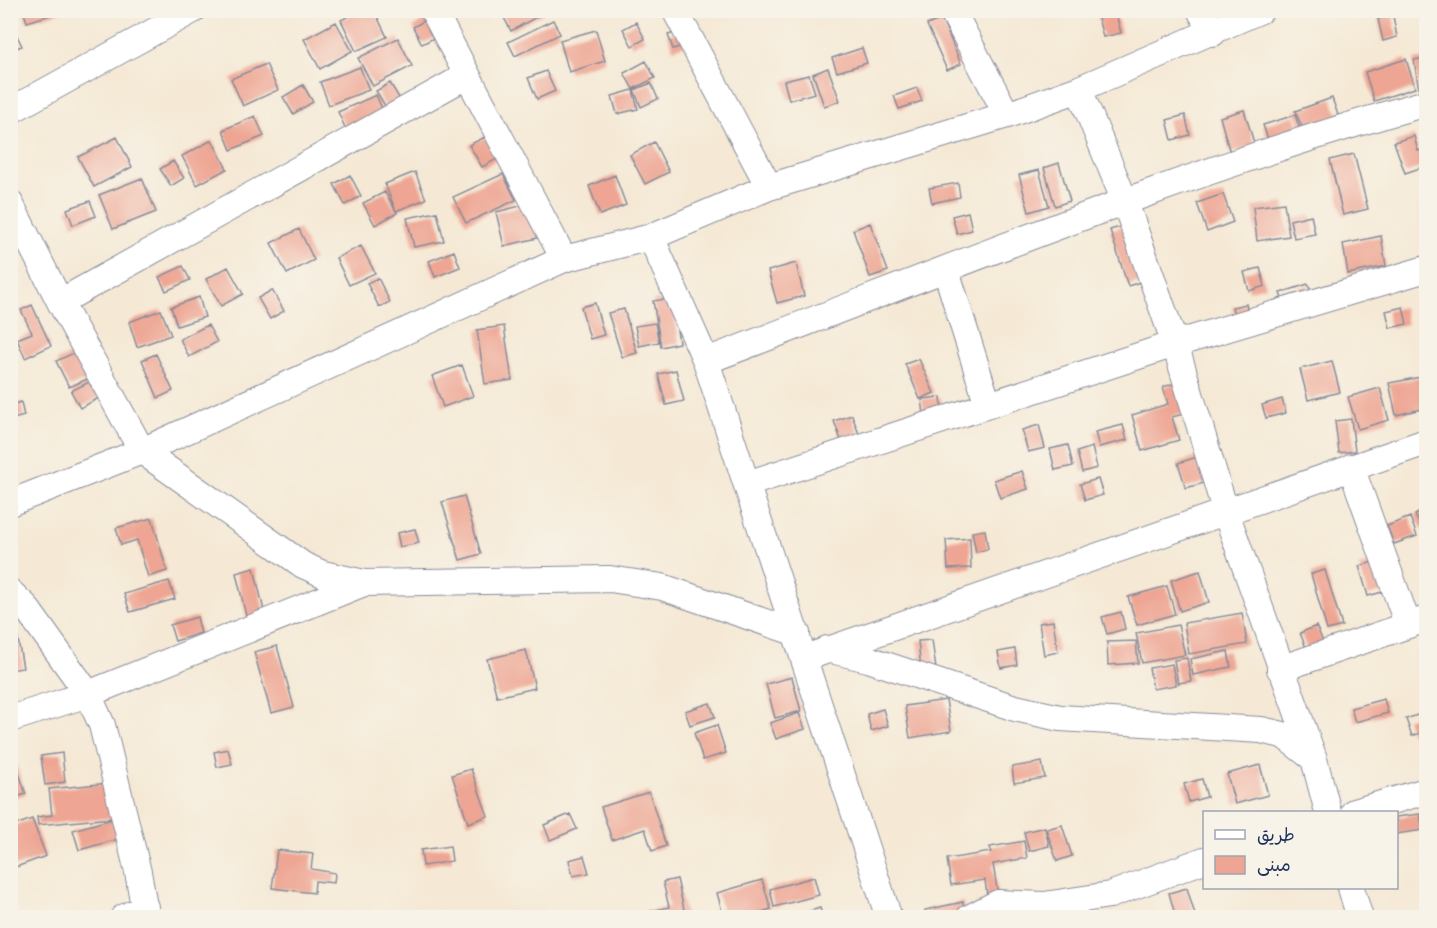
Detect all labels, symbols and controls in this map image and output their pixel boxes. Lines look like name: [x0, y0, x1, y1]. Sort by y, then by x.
legend: [1203, 811, 1398, 889]
text: طريق: [1257, 824, 1295, 847]
text: مبنى: [1257, 854, 1291, 877]

